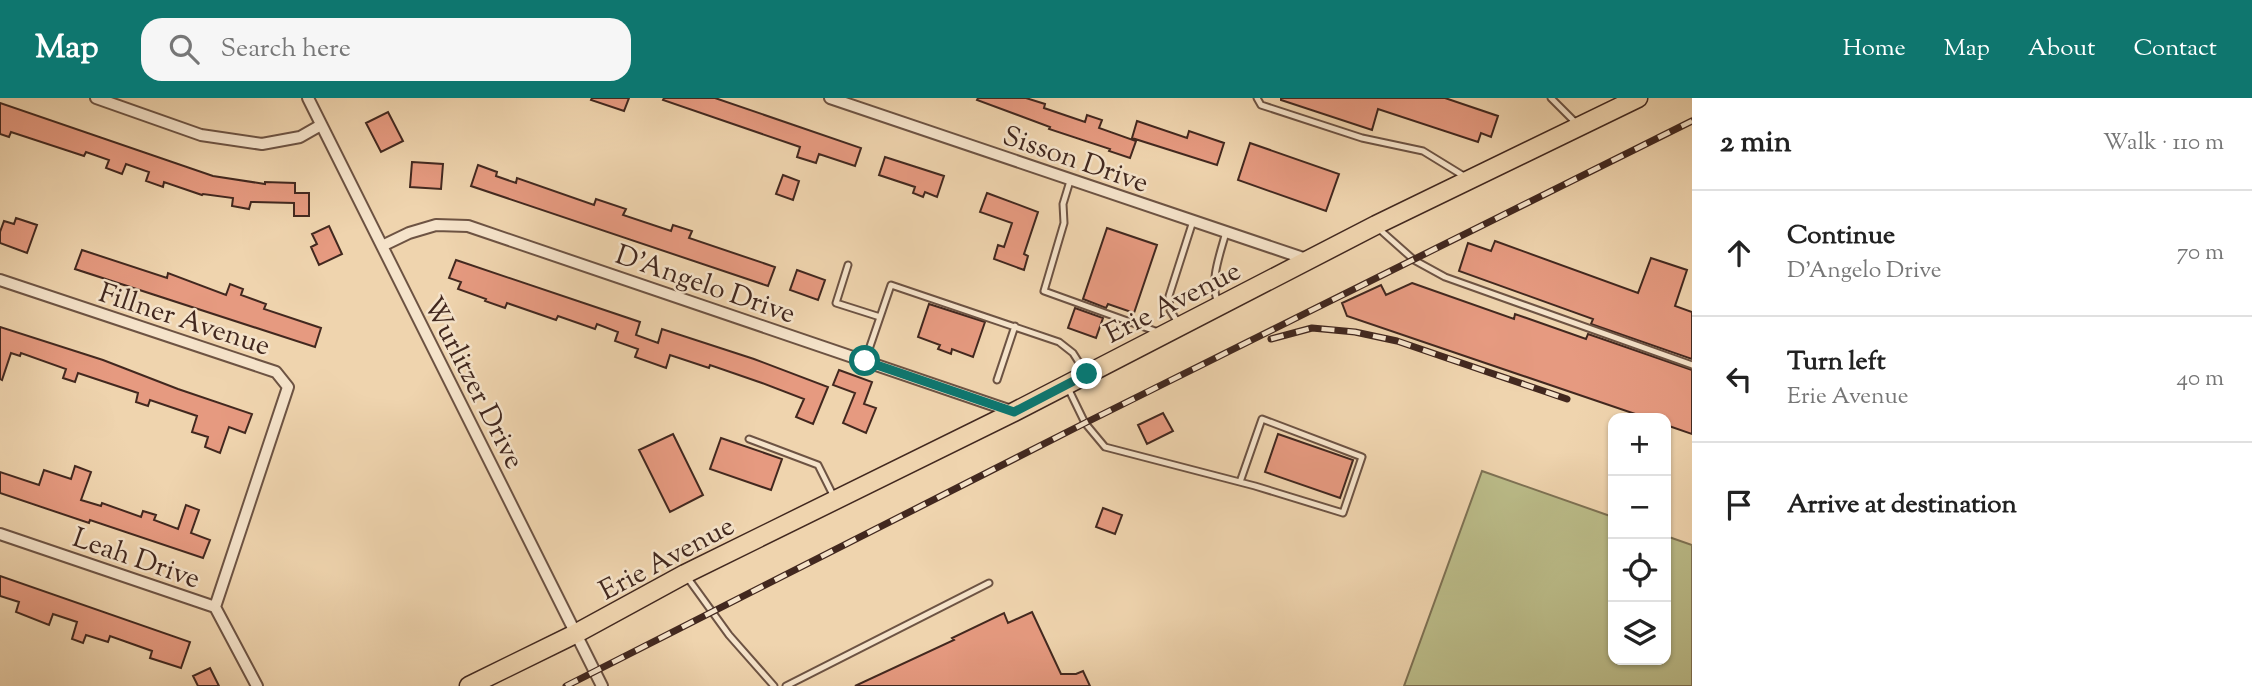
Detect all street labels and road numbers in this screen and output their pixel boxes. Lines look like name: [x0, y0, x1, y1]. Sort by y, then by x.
street label: Sisson Drive: [997, 117, 1153, 204]
street label: D'Angelo Drive: [610, 236, 800, 335]
street label: Erie Avenue: [1098, 252, 1248, 355]
street label: Fillner Avenue: [93, 274, 275, 367]
street label: Wurlitzer Drive: [412, 290, 533, 476]
street label: Erie Avenue: [593, 507, 742, 612]
street label: Leah Drive: [67, 519, 205, 600]

